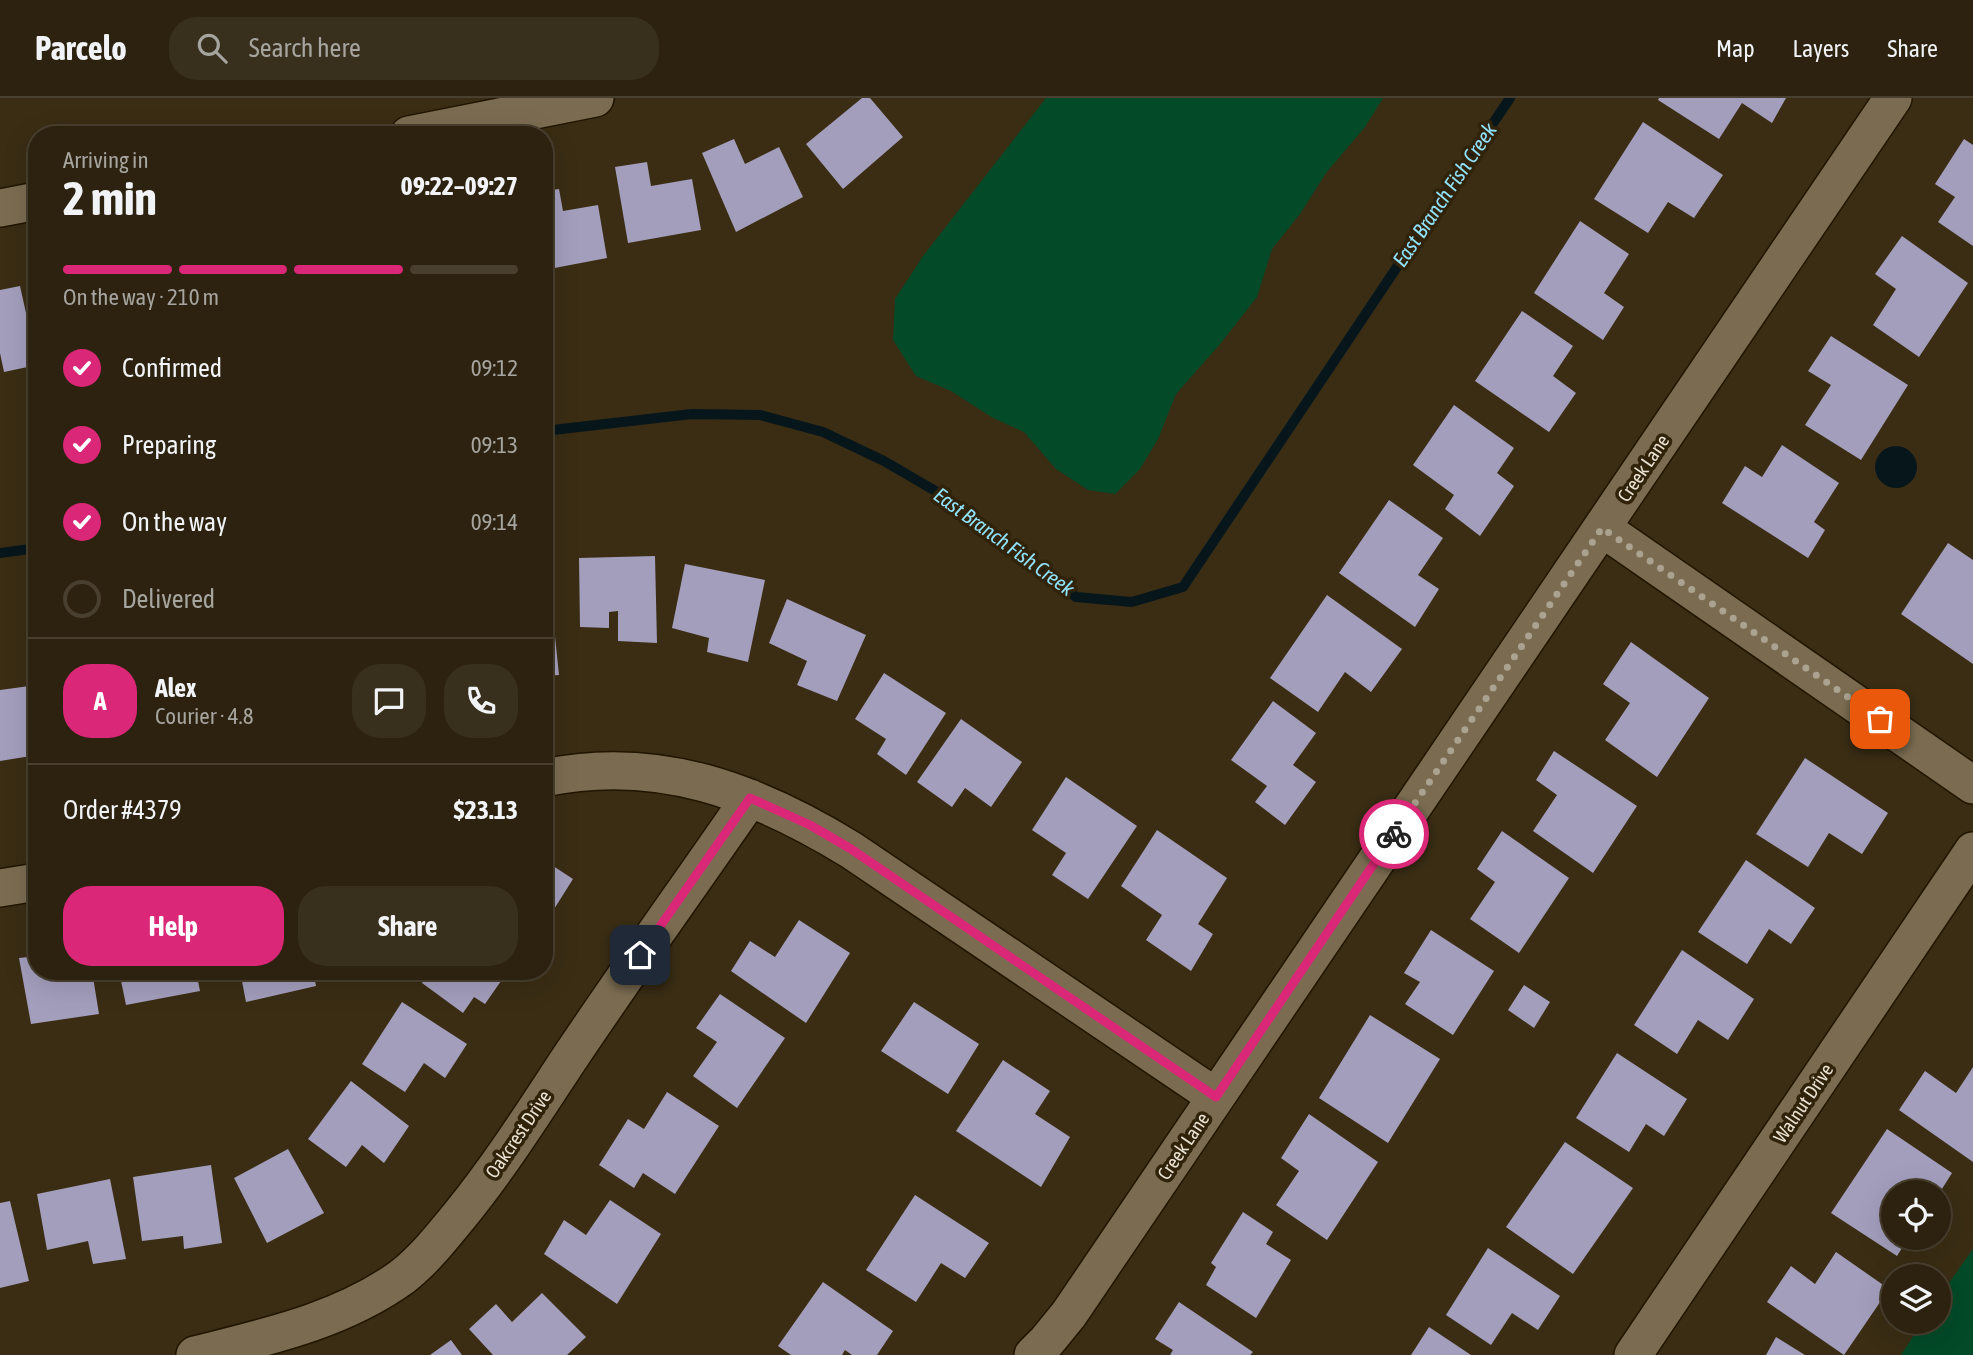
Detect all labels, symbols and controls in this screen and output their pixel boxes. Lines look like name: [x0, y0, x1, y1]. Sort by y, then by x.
search box: [169, 17, 659, 80]
text: Parcelo: [35, 29, 127, 67]
icon: search: [193, 29, 231, 67]
text: Search here: [249, 33, 361, 63]
text: Map: [1716, 35, 1755, 62]
text: Layers: [1793, 35, 1849, 62]
text: Share: [1887, 35, 1938, 62]
water label: East Branch Fish Creek: [1387, 117, 1502, 271]
text: Arriving in: [63, 147, 149, 173]
text: 09:22–09:27: [401, 171, 518, 201]
text: 2 min: [63, 172, 157, 225]
text: On the way · 210 m: [63, 284, 219, 310]
icon: check: [63, 349, 101, 387]
text: Confirmed: [122, 353, 222, 383]
text: 09:12: [471, 355, 518, 381]
icon: check: [63, 426, 101, 464]
text: Preparing: [122, 430, 216, 460]
street label: Creek Lane: [1613, 430, 1673, 506]
text: 09:13: [471, 432, 518, 458]
water label: East Branch Fish Creek: [930, 482, 1080, 601]
icon: check: [63, 503, 101, 541]
text: On the way: [122, 507, 227, 537]
text: 09:14: [471, 509, 518, 535]
text: Delivered: [122, 584, 215, 614]
button: chat: [352, 664, 426, 738]
button: phone: [444, 664, 518, 738]
text: Alex: [155, 673, 196, 703]
text: A: [94, 686, 106, 716]
pin: [1850, 689, 1910, 749]
icon: bag: [1861, 700, 1899, 738]
text: Courier · 4.8: [155, 703, 254, 729]
text: Order #4379: [63, 795, 182, 825]
text: $23.13: [454, 795, 518, 825]
courier: [1359, 799, 1429, 869]
icon: bike: [1375, 815, 1413, 853]
button: Help: [63, 886, 284, 966]
button: Share: [298, 886, 518, 966]
pin: [610, 925, 670, 985]
icon: home: [621, 936, 659, 974]
street label: Walnut Drive: [1769, 1059, 1837, 1147]
street label: Oakcrest Drive: [481, 1086, 555, 1182]
street label: Creek Lane: [1153, 1108, 1213, 1184]
map controls: [1881, 1180, 1951, 1334]
button: locate: [1881, 1180, 1951, 1250]
button: layers: [1881, 1264, 1951, 1334]

